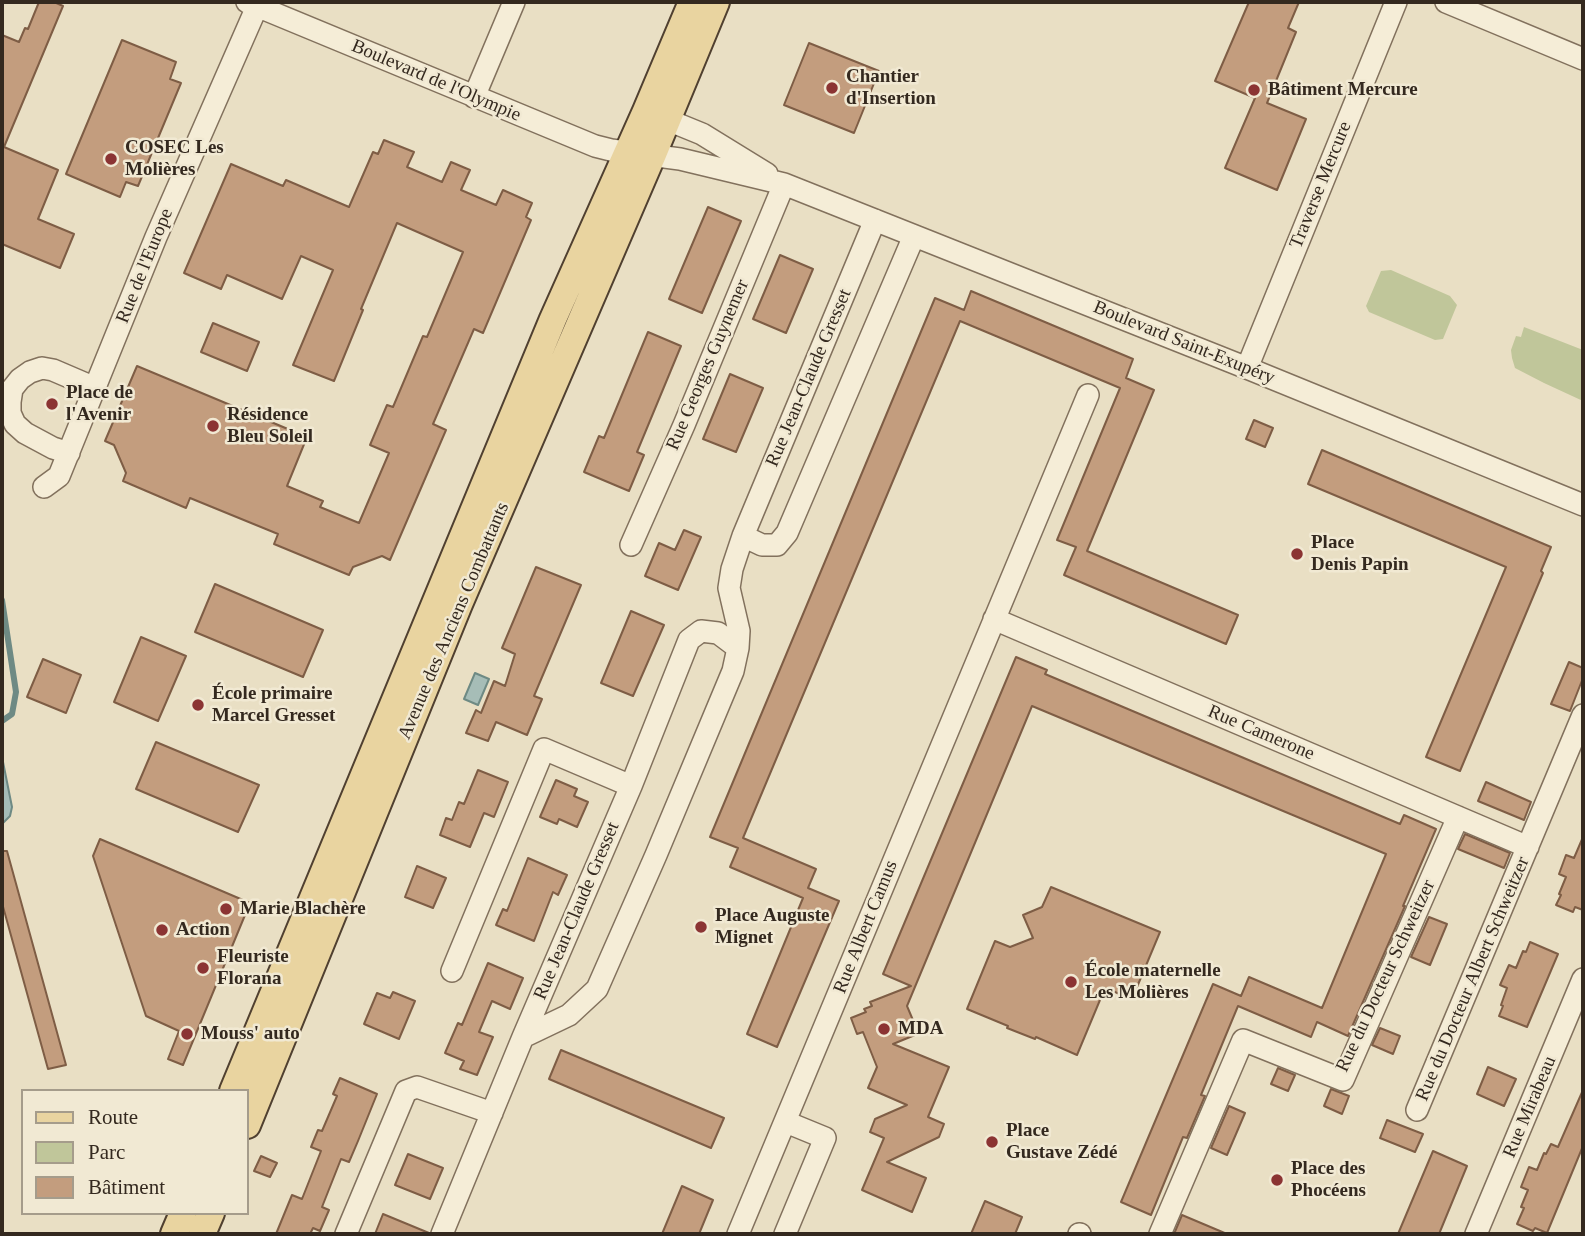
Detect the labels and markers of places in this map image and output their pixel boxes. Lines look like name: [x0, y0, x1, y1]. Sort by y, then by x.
place label: Chantier d'Insertion: [846, 66, 936, 110]
place label: Bâtiment Mercure: [1268, 79, 1418, 101]
marker: Chantier d'Insertion: [824, 80, 840, 96]
marker: Bâtiment Mercure: [1246, 82, 1262, 98]
place label: COSEC Les Molières: [125, 137, 224, 181]
marker: COSEC Les Molières: [103, 151, 119, 167]
place label: Place de l'Avenir: [66, 382, 133, 426]
marker: Place de l'Avenir: [44, 396, 60, 412]
place label: Résidence Bleu Soleil: [227, 404, 313, 448]
marker: Résidence Bleu Soleil: [205, 418, 221, 434]
place label: Place Denis Papin: [1311, 532, 1409, 576]
marker: Place Denis Papin: [1289, 546, 1305, 562]
place label: École primaire Marcel Gresset: [212, 683, 335, 727]
marker: École primaire Marcel Gresset: [190, 697, 206, 713]
place label: Marie Blachère: [240, 898, 366, 920]
marker: Marie Blachère: [218, 901, 234, 917]
place label: Place Auguste Mignet: [715, 905, 830, 949]
place label: Action: [176, 919, 230, 941]
marker: Place Auguste Mignet: [693, 919, 709, 935]
marker: Action: [154, 922, 170, 938]
place label: Fleuriste Florana: [217, 946, 289, 990]
marker: Fleuriste Florana: [195, 960, 211, 976]
place label: École maternelle Les Molières: [1085, 960, 1221, 1004]
marker: École maternelle Les Molières: [1063, 974, 1079, 990]
place label: MDA: [898, 1018, 943, 1040]
marker: MDA: [876, 1021, 892, 1037]
place label: Mouss' auto: [201, 1023, 300, 1045]
marker: Mouss' auto: [179, 1026, 195, 1042]
place label: Place Gustave Zédé: [1006, 1120, 1117, 1164]
marker: Place Gustave Zédé: [984, 1134, 1000, 1150]
place label: Place des Phocéens: [1291, 1158, 1366, 1202]
marker: Place des Phocéens: [1269, 1172, 1285, 1188]

